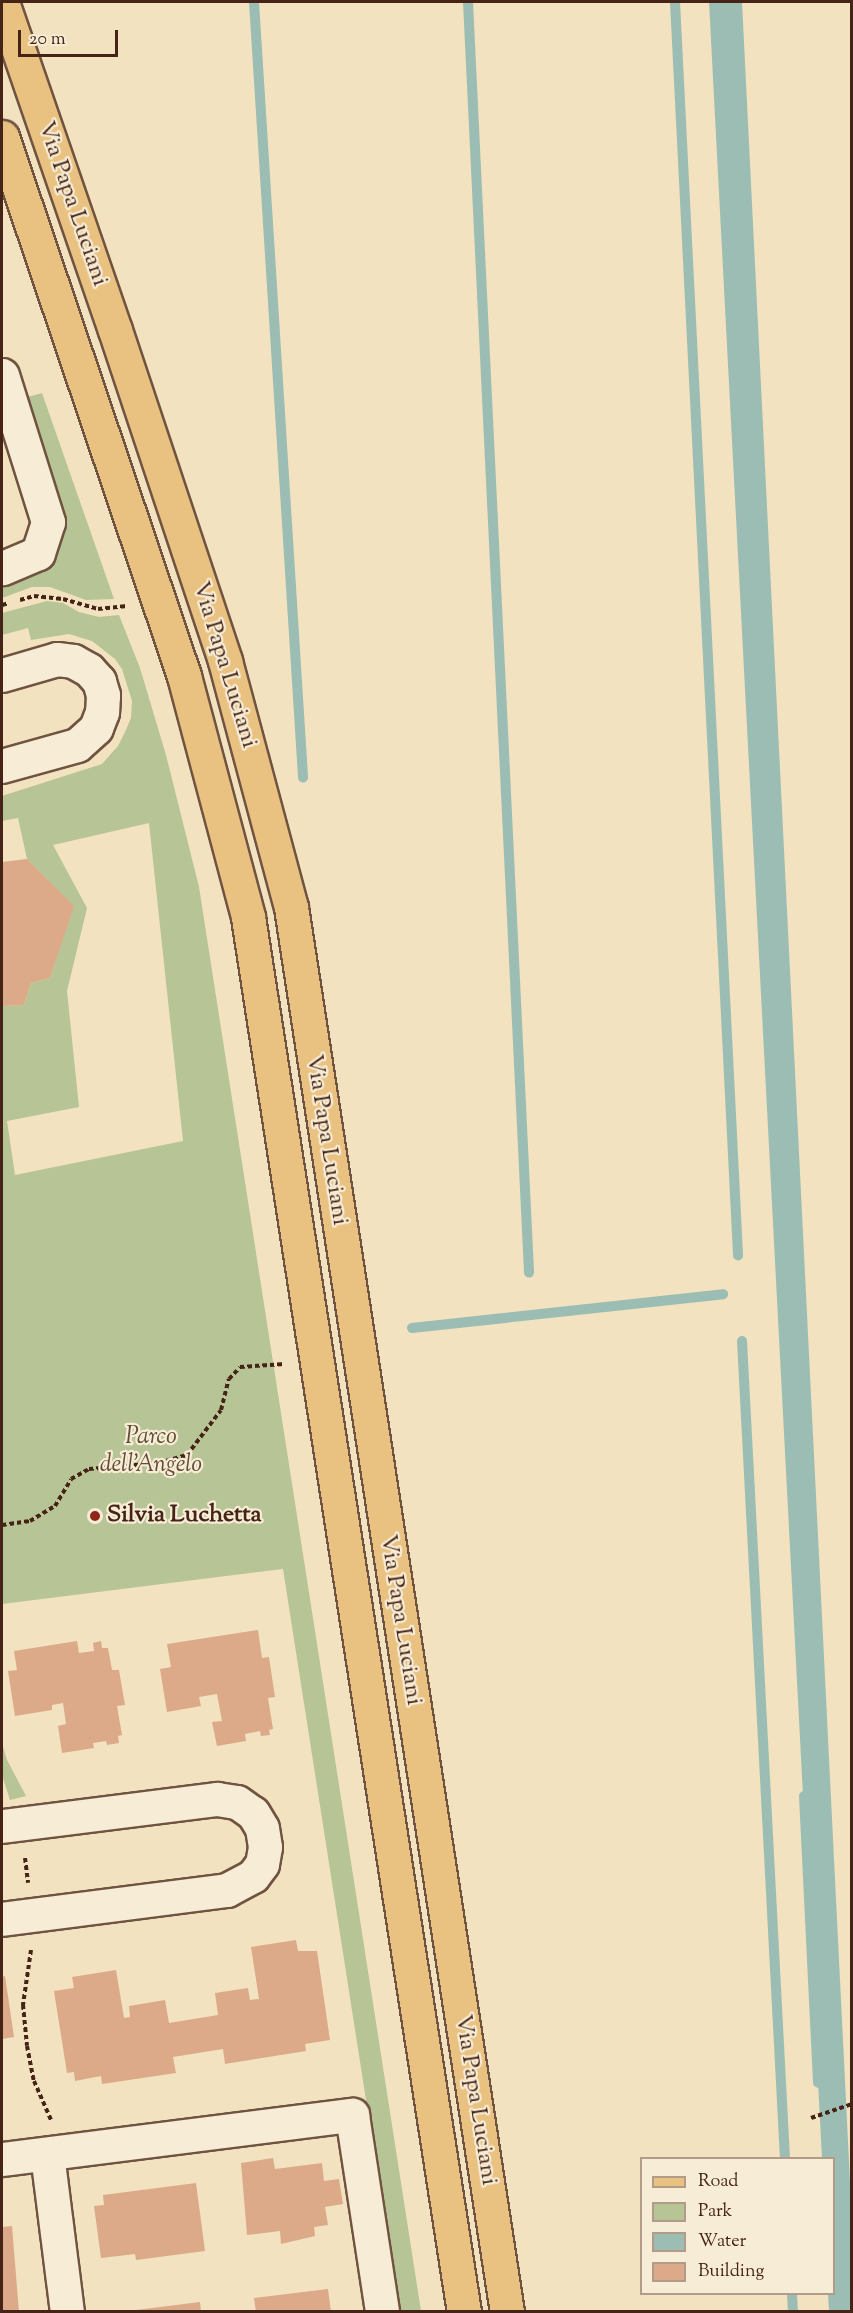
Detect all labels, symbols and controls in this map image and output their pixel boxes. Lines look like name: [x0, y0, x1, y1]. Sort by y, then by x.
scale bar: [21, 18, 122, 56]
text: 20 m: [29, 27, 66, 53]
street label: Via Papa Luciani: [30, 118, 114, 290]
street label: Via Papa Luciani: [185, 578, 263, 752]
street label: Via Papa Luciani: [298, 1053, 354, 1227]
park label: Parco dell'Angelo: [100, 1424, 202, 1480]
place label: Silvia Luchetta: [107, 1502, 262, 1530]
marker: Silvia Luchetta: [88, 1509, 102, 1523]
street label: Via Papa Luciani: [372, 1533, 428, 1707]
street label: Via Papa Luciani: [447, 2013, 503, 2187]
legend: [640, 2157, 835, 2295]
text: Road: [698, 2169, 738, 2195]
text: Park: [698, 2199, 732, 2225]
text: Water: [698, 2229, 746, 2255]
text: Building: [698, 2259, 764, 2285]

